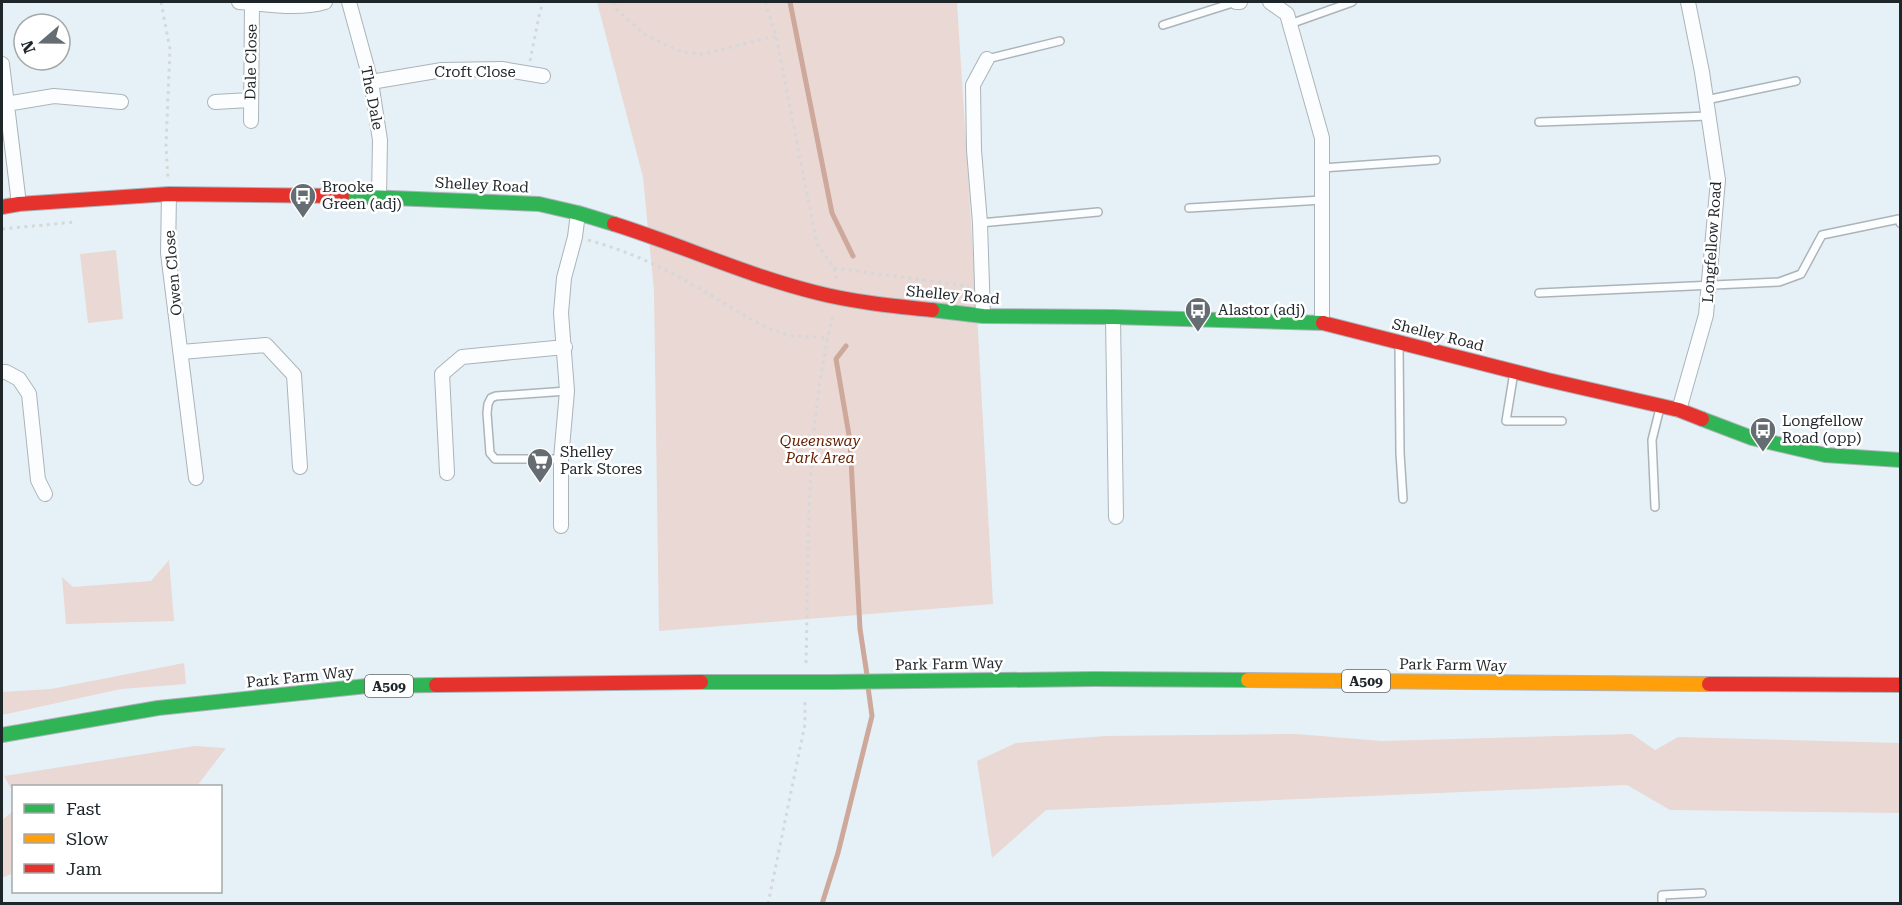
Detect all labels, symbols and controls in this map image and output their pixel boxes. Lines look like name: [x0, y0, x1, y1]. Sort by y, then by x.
north arrow: [12, 12, 72, 72]
street label: Dale Close: [241, 24, 261, 100]
text: N: [17, 38, 39, 56]
street label: Croft Close: [434, 63, 516, 81]
street label: The Dale: [357, 65, 387, 131]
street label: Shelley Road: [435, 174, 530, 196]
place label: Brooke Green (adj): [322, 178, 402, 213]
street label: Longfellow Road: [1699, 180, 1725, 303]
bus stop icon: Brooke Green (adj): [288, 181, 318, 219]
street label: Owen Close: [160, 230, 186, 316]
street label: Shelley Road: [905, 282, 1001, 308]
bus stop icon: Alastor (adj): [1183, 295, 1213, 333]
place label: Alastor (adj): [1218, 301, 1305, 319]
street label: Shelley Road: [1390, 315, 1486, 355]
place label: Longfellow Road (opp): [1782, 412, 1864, 447]
bus stop icon: Longfellow Road (opp): [1748, 415, 1778, 453]
park label: Queensway Park Area: [780, 432, 861, 467]
place label: Shelley Park Stores: [560, 443, 642, 478]
supermarket icon: Shelley Park Stores: [525, 446, 555, 484]
street label: Park Farm Way: [895, 654, 1003, 674]
street label: Park Farm Way: [1399, 655, 1507, 675]
street label: Park Farm Way: [245, 662, 355, 692]
road number: A509: [1342, 670, 1390, 692]
road number: A509: [365, 675, 413, 697]
legend: [12, 785, 222, 893]
text: Fast: [66, 798, 101, 819]
text: Slow: [66, 828, 108, 849]
text: Jam: [66, 858, 102, 879]

